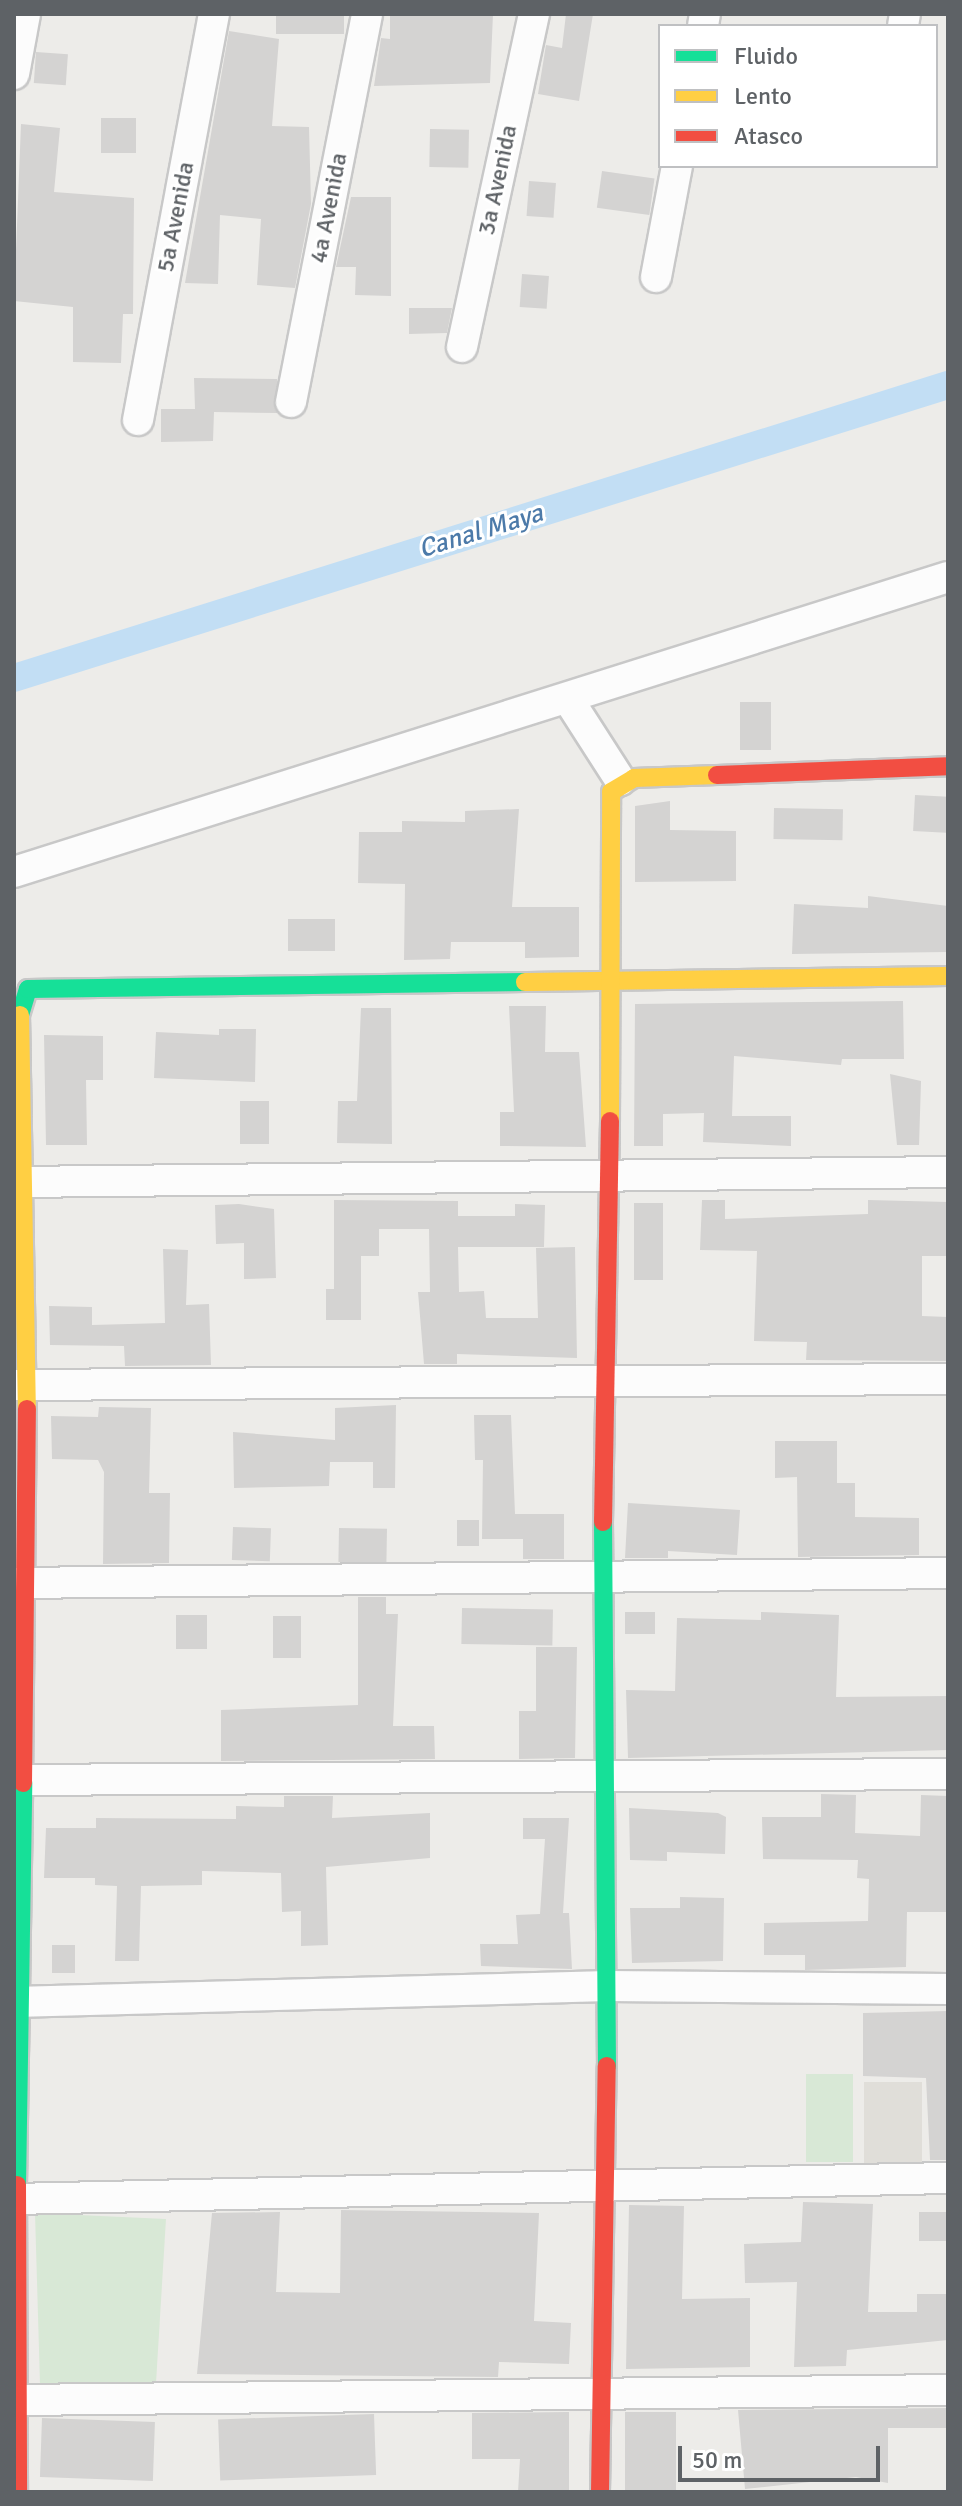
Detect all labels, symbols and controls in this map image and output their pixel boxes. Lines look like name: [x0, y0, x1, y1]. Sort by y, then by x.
legend: [658, 24, 938, 168]
text: Fluido: [734, 41, 798, 71]
text: Lento: [734, 81, 792, 111]
text: Atasco: [734, 121, 803, 151]
street label: 3a Avenida: [472, 122, 524, 238]
street label: 4a Avenida: [304, 150, 354, 266]
street label: 5a Avenida: [151, 159, 201, 275]
water label: Canal Maya: [415, 498, 547, 566]
scale bar: [682, 2430, 884, 2480]
text: 50 m: [692, 2445, 742, 2475]

